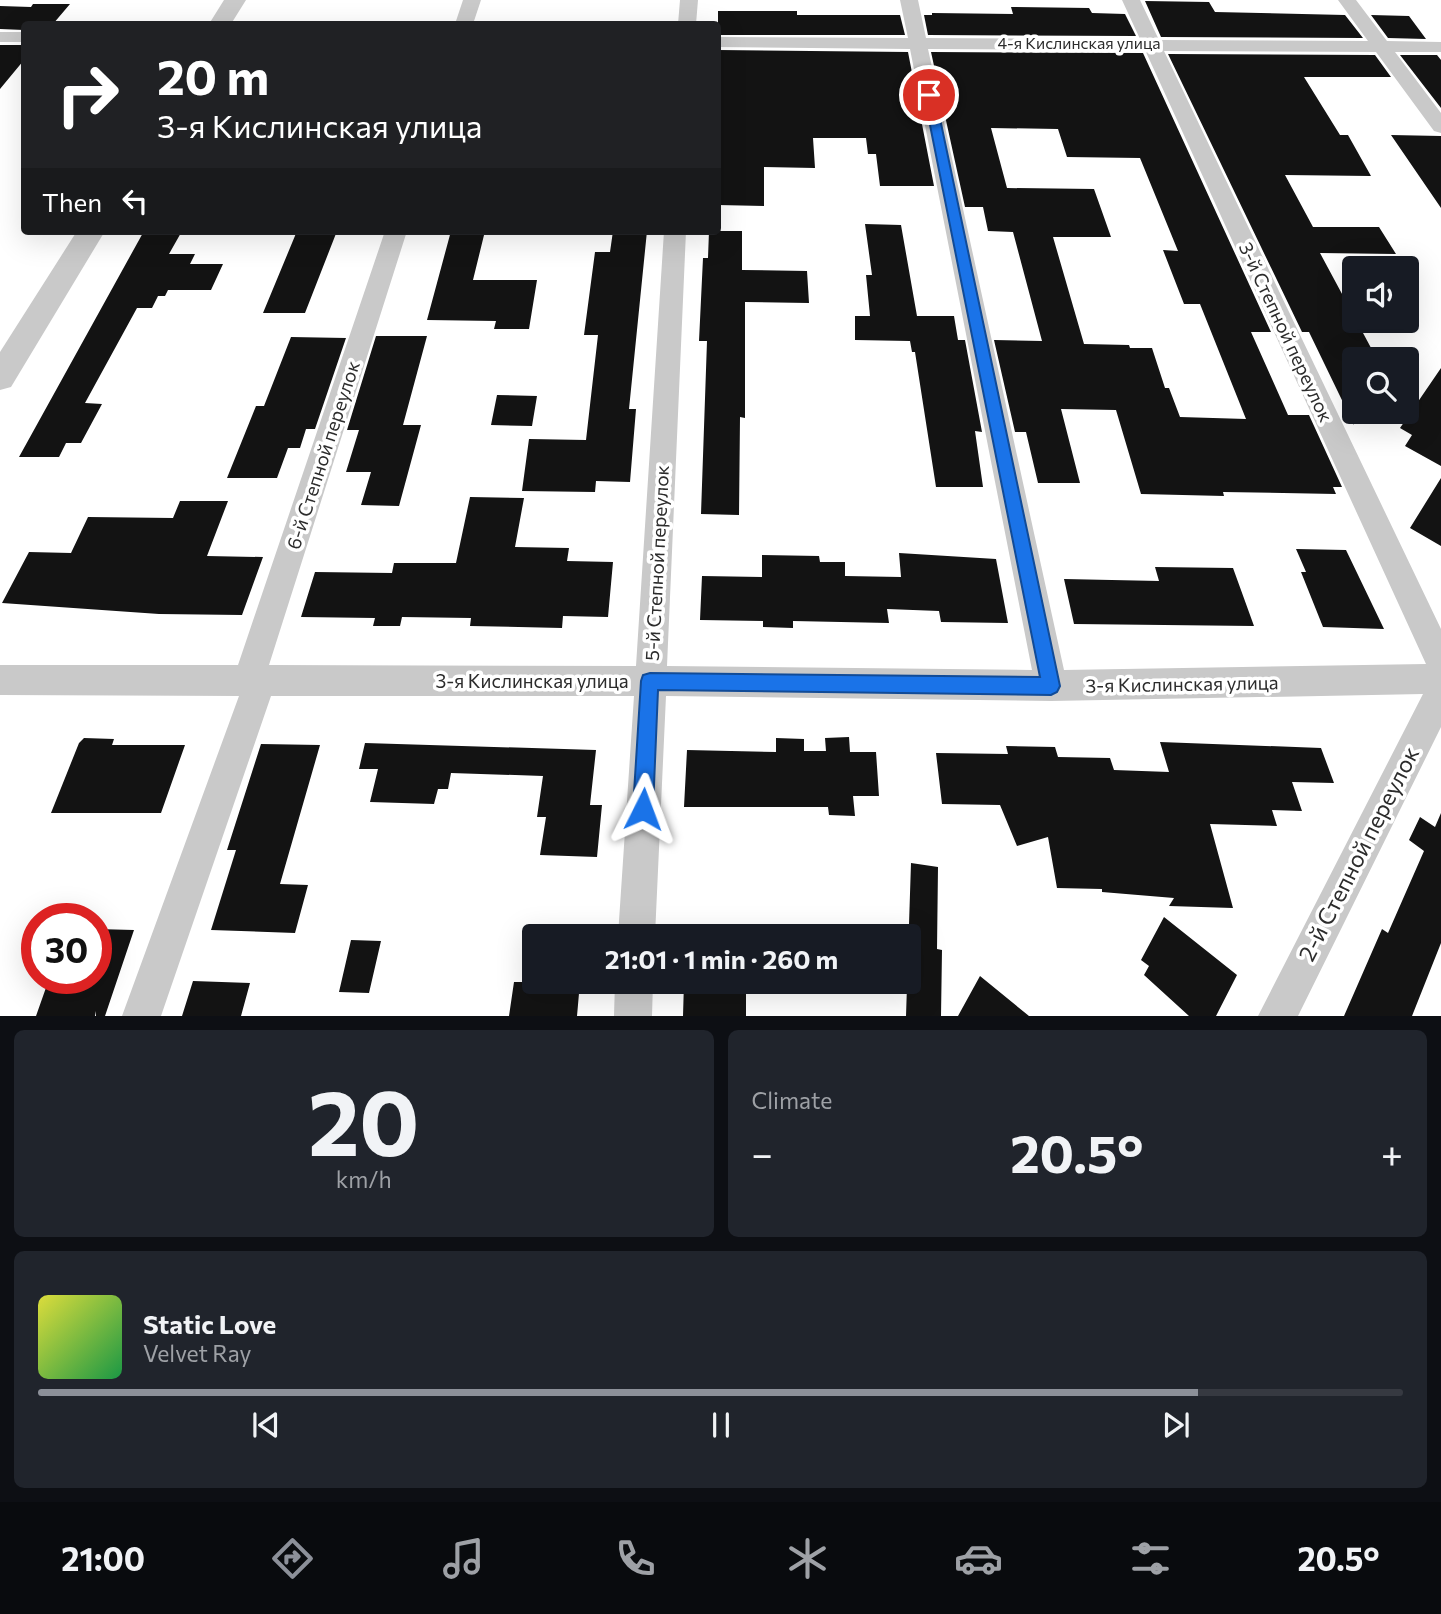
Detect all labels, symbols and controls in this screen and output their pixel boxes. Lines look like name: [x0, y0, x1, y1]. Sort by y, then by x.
street label: 4-я Кислинская улица: [997, 33, 1161, 52]
text: 20 m: [157, 45, 269, 105]
icon: right: [42, 49, 133, 140]
pin: [899, 65, 959, 125]
icon: arrive: [910, 76, 948, 114]
text: 3-я Кислинская улица: [157, 105, 482, 145]
icon: left: [116, 182, 154, 220]
text: Then: [42, 186, 102, 217]
street label: 3-й Степной переулок: [1235, 238, 1338, 425]
map controls: [1342, 256, 1419, 424]
button: sound: [1342, 256, 1419, 333]
button: search: [1342, 347, 1419, 424]
street label: 6-й Степной переулок: [281, 358, 364, 552]
street label: 5-й Степной переулок: [640, 464, 673, 661]
street label: 3-я Кислинская улица: [435, 669, 629, 692]
street label: 3-я Кислинская улица: [1085, 670, 1279, 697]
street label: 2-й Степной переулок: [1292, 742, 1424, 965]
position arrow: [606, 772, 680, 846]
speed limit sign: 30: [21, 903, 112, 994]
text: 21:01 · 1 min · 260 m: [605, 943, 838, 974]
text: 20: [308, 1063, 420, 1175]
text: Climate: [752, 1086, 833, 1114]
text: 20.5°: [1010, 1120, 1144, 1184]
text: −: [752, 1129, 773, 1176]
text: +: [1381, 1129, 1403, 1176]
text: km/h: [336, 1165, 392, 1193]
text: Static Love: [143, 1308, 276, 1339]
text: Velvet Ray: [143, 1339, 251, 1367]
icon: previous: [247, 1406, 285, 1444]
icon: pause: [702, 1406, 740, 1444]
icon: next: [1157, 1406, 1195, 1444]
icon: directions: [268, 1534, 317, 1583]
icon: music: [439, 1534, 488, 1583]
icon: phone: [611, 1534, 660, 1583]
icon: climate: [783, 1534, 832, 1583]
icon: car: [954, 1534, 1003, 1583]
icon: filters: [1126, 1534, 1175, 1583]
text: 21:00: [61, 1538, 145, 1578]
text: 20.5°: [1297, 1538, 1380, 1578]

